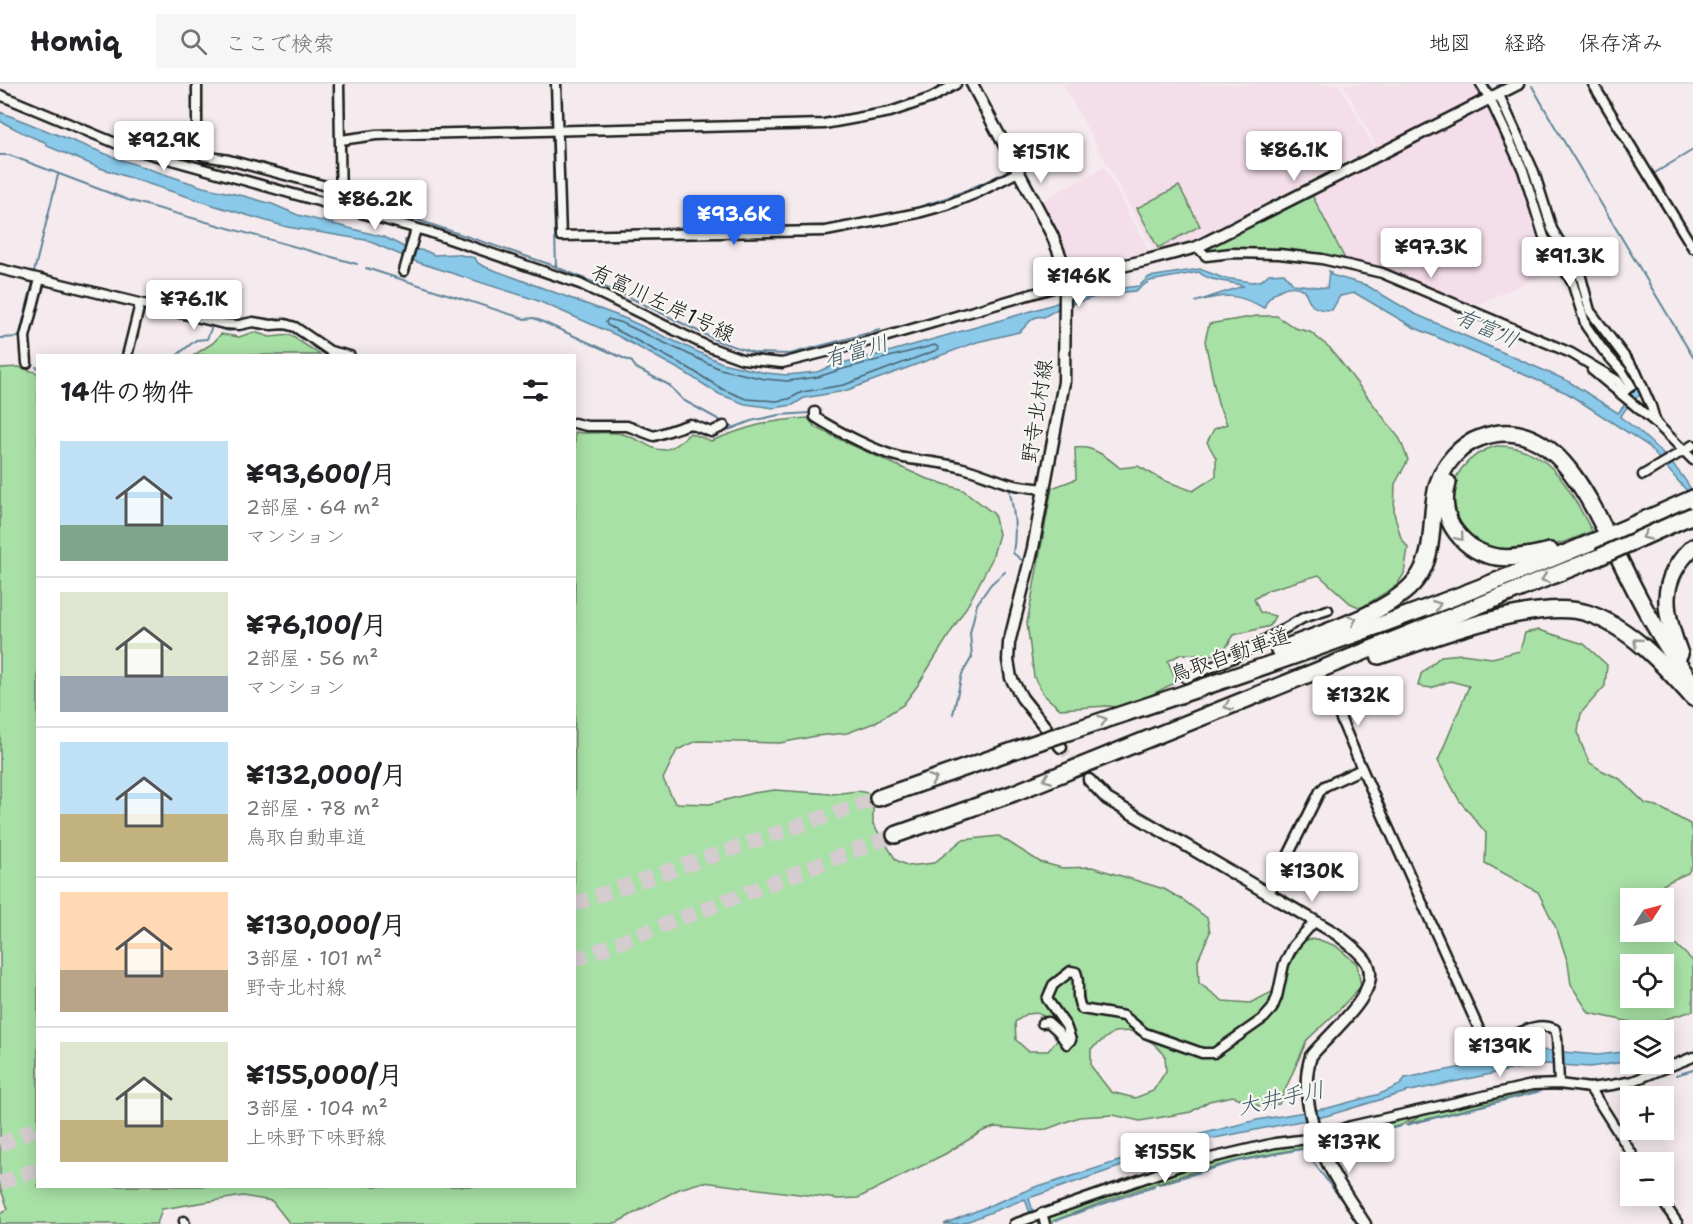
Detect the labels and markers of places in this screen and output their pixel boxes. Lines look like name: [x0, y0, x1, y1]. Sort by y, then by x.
pin: ¥92.9K: [115, 121, 213, 172]
pin: ¥86.1K: [1245, 131, 1343, 182]
pin: ¥151K: [999, 133, 1083, 184]
pin: ¥86.2K: [326, 180, 424, 231]
pin: ¥93.6K: [685, 195, 783, 246]
pin: ¥97.3K: [1382, 228, 1480, 279]
pin: ¥91.3K: [1521, 237, 1619, 288]
pin: ¥146K: [1037, 257, 1121, 308]
pin: ¥76.1K: [145, 280, 243, 331]
pin: ¥132K: [1316, 676, 1400, 727]
pin: ¥130K: [1270, 852, 1354, 903]
pin: ¥139K: [1458, 1027, 1542, 1078]
pin: ¥137K: [1307, 1123, 1391, 1174]
pin: ¥155K: [1123, 1133, 1207, 1184]

